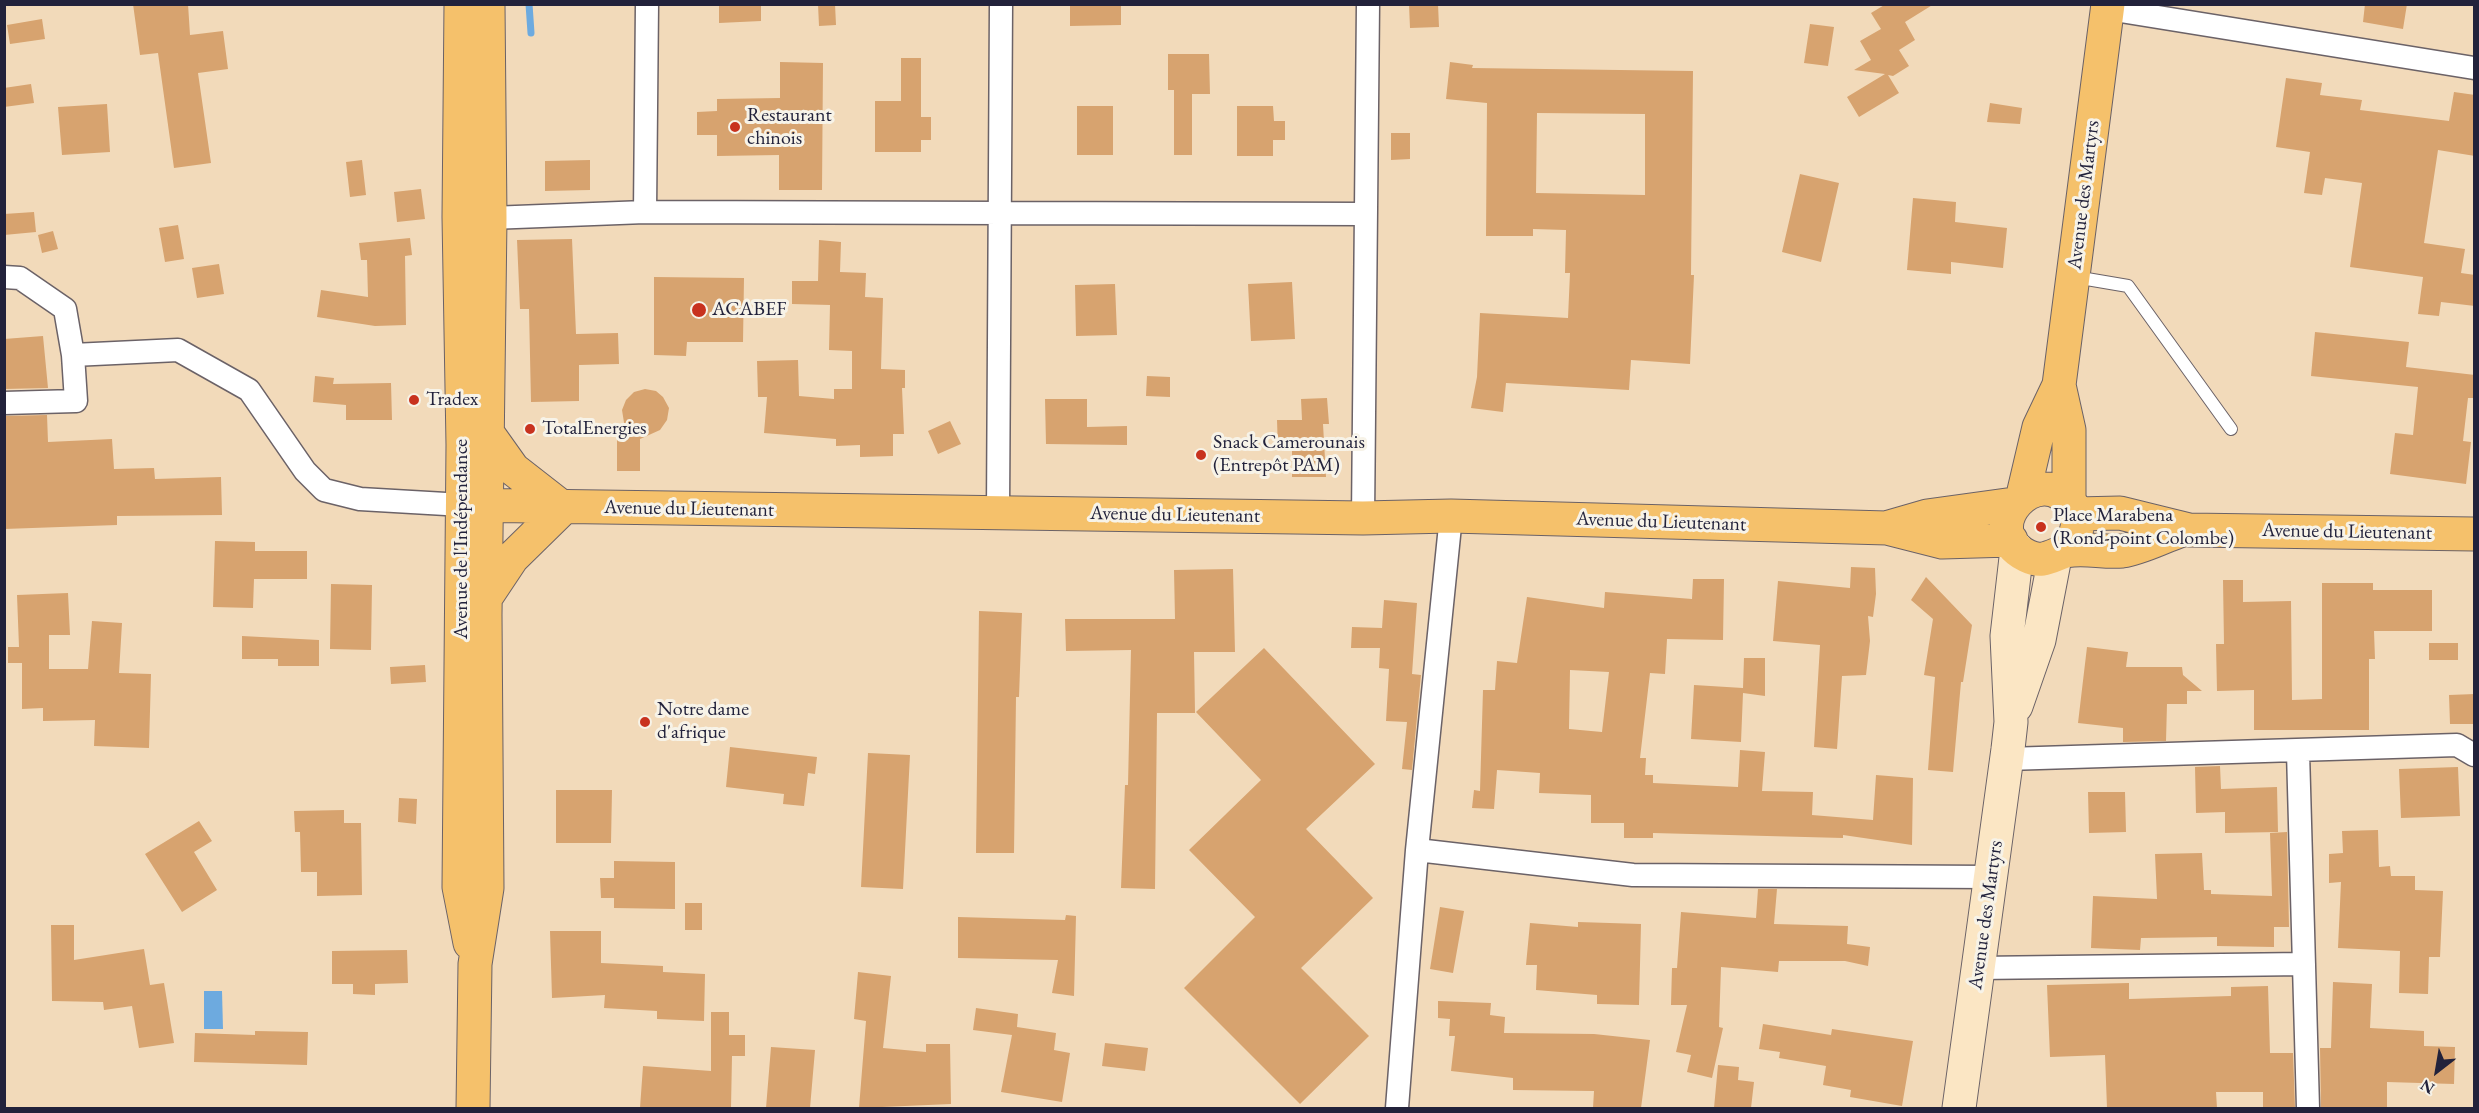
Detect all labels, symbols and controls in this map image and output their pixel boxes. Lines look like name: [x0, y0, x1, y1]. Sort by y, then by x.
place label: Restaurant chinois: [747, 104, 832, 151]
street label: Avenue des Martyrs: [2063, 119, 2105, 271]
marker: Restaurant chinois: [728, 120, 742, 134]
place label: ACABEF: [712, 298, 787, 322]
marker: ACABEF: [690, 301, 708, 319]
place label: Tradex: [426, 388, 478, 412]
marker: Tradex: [407, 393, 421, 407]
place label: TotalEnergies: [542, 417, 646, 441]
marker: TotalEnergies: [523, 422, 537, 436]
place label: Snack Camerounais (Entrepôt PAM): [1213, 431, 1365, 478]
street label: Avenue de l'Indépendance: [450, 439, 474, 639]
marker: Snack Camerounais (Entrepôt PAM): [1194, 448, 1208, 462]
street label: Avenue du Lieutenant: [604, 496, 774, 522]
street label: Avenue du Lieutenant: [1090, 502, 1260, 528]
place label: Place Marabena (Rond-point Colombe): [2053, 504, 2234, 551]
street label: Avenue du Lieutenant: [1575, 507, 1747, 537]
street label: Avenue du Lieutenant: [2262, 519, 2432, 545]
marker: Place Marabena (Rond-point Colombe): [2034, 520, 2048, 534]
place label: Notre dame d'afrique: [657, 698, 749, 745]
marker: Notre dame d'afrique: [638, 715, 652, 729]
street label: Avenue des Martyrs: [1964, 839, 2008, 991]
north arrow: [2407, 1041, 2467, 1101]
text: N: [2417, 1075, 2438, 1099]

